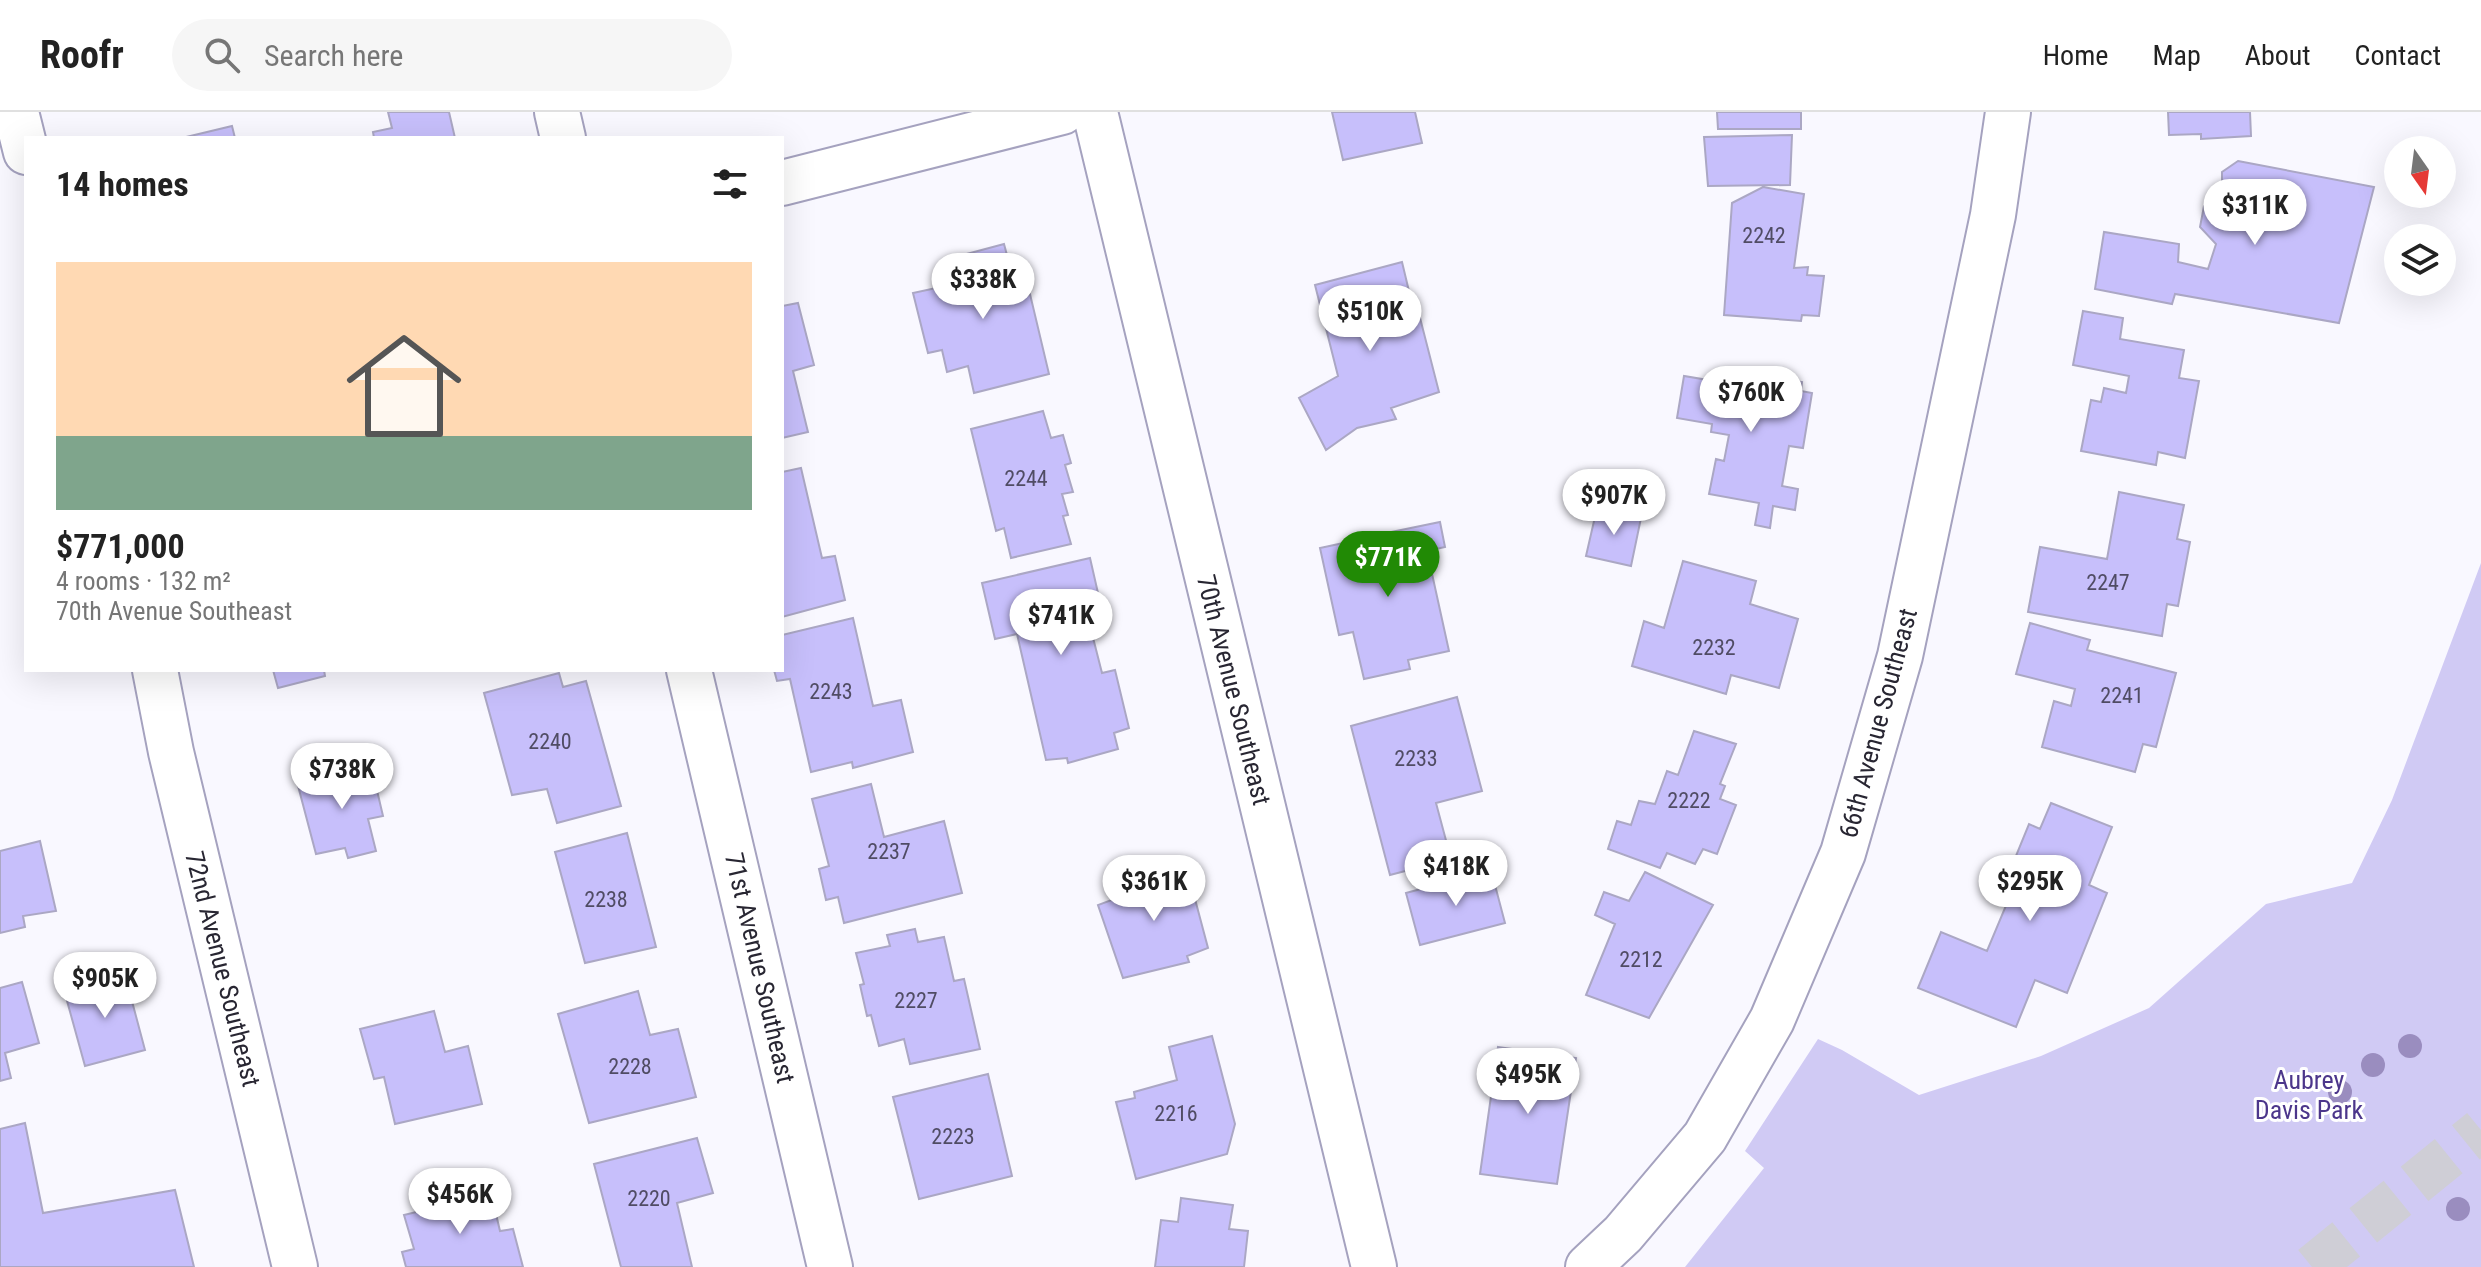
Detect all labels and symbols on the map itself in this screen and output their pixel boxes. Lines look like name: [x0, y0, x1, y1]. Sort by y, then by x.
north arrow: [2384, 136, 2456, 208]
pin: $311K: [2199, 179, 2311, 247]
house number: 2242: [1742, 223, 1786, 248]
pin: $338K: [927, 253, 1039, 321]
pin: $510K: [1314, 285, 1426, 353]
pin: $760K: [1695, 366, 1807, 434]
house number: 2244: [1004, 466, 1048, 491]
pin: $907K: [1558, 469, 1670, 537]
pin: $771K: [1332, 531, 1444, 599]
house number: 2247: [2086, 570, 2130, 595]
street label: 70th Avenue Southeast: [1191, 572, 1277, 808]
pin: $741K: [1005, 589, 1117, 657]
street label: 66th Avenue Southeast: [1833, 605, 1923, 841]
house number: 2232: [1692, 635, 1736, 660]
house number: 2243: [809, 679, 853, 704]
house number: 2241: [2100, 683, 2144, 708]
house number: 2240: [528, 729, 572, 754]
pin: $738K: [286, 743, 398, 811]
house number: 2233: [1394, 746, 1438, 771]
house number: 2222: [1667, 788, 1711, 813]
house number: 2237: [867, 839, 911, 864]
pin: $418K: [1400, 840, 1512, 908]
street label: 72nd Avenue Southeast: [179, 848, 267, 1090]
street label: 71st Avenue Southeast: [719, 850, 801, 1086]
pin: $361K: [1098, 855, 1210, 923]
pin: $295K: [1974, 855, 2086, 923]
house number: 2238: [584, 887, 628, 912]
house number: 2212: [1619, 947, 1663, 972]
pin: $905K: [49, 952, 161, 1020]
house number: 2227: [894, 988, 938, 1013]
pin: $495K: [1472, 1048, 1584, 1116]
house number: 2228: [608, 1054, 652, 1079]
park label: Aubrey Davis Park: [2255, 1065, 2363, 1125]
house number: 2216: [1154, 1101, 1198, 1126]
house number: 2223: [931, 1124, 975, 1149]
pin: $456K: [404, 1168, 516, 1236]
house number: 2220: [627, 1186, 671, 1211]

